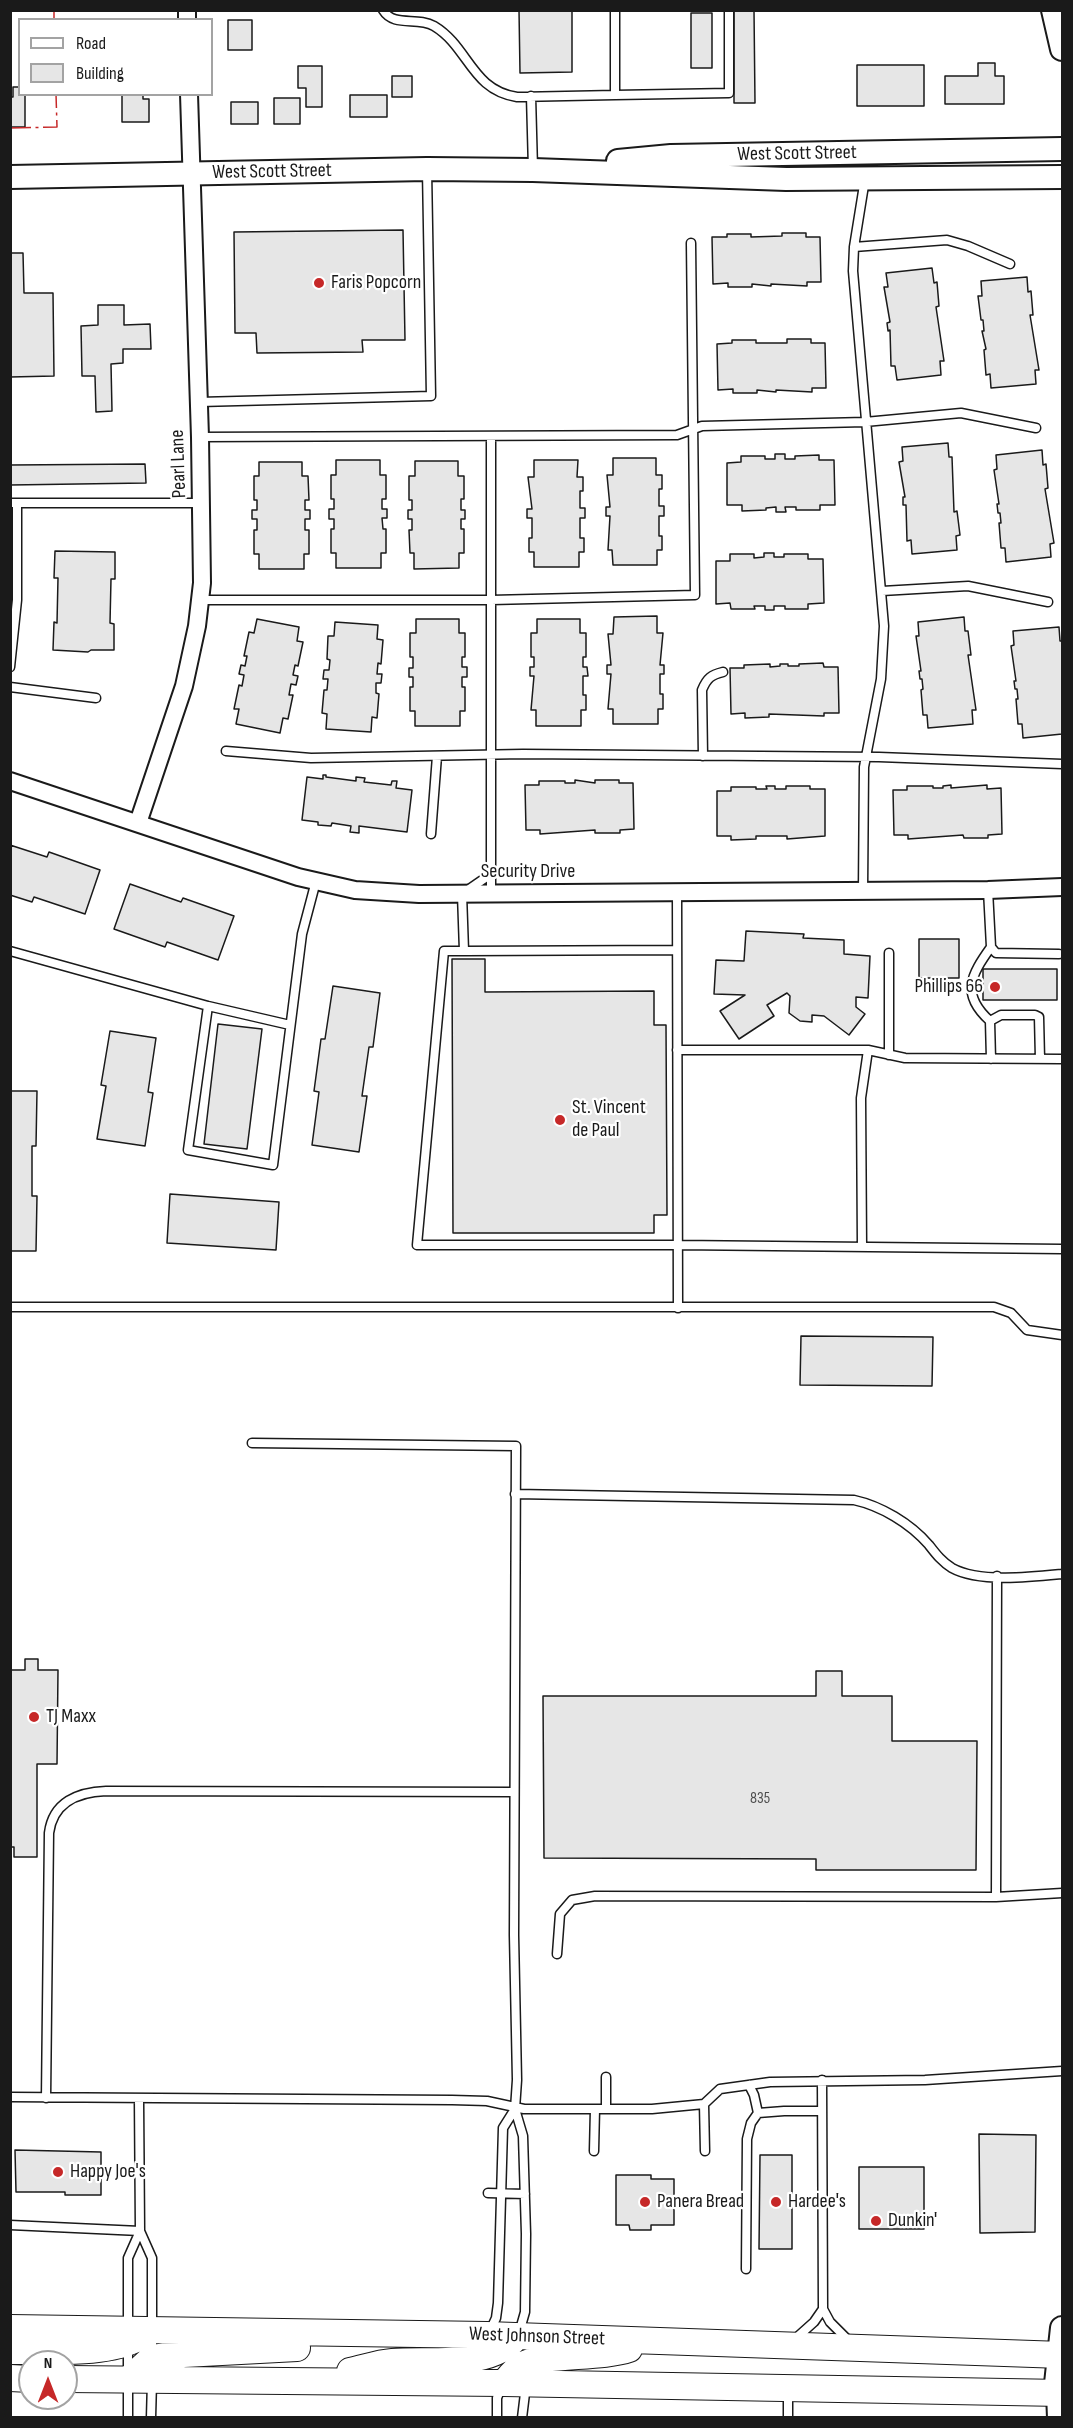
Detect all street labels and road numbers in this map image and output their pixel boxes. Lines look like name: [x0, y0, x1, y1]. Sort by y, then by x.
street label: West Scott Street: [737, 141, 857, 167]
street label: West Scott Street: [212, 159, 332, 185]
street label: Pearl Lane: [166, 429, 192, 499]
street label: Security Drive: [481, 860, 575, 884]
street label: West Johnson Street: [469, 2323, 605, 2351]

